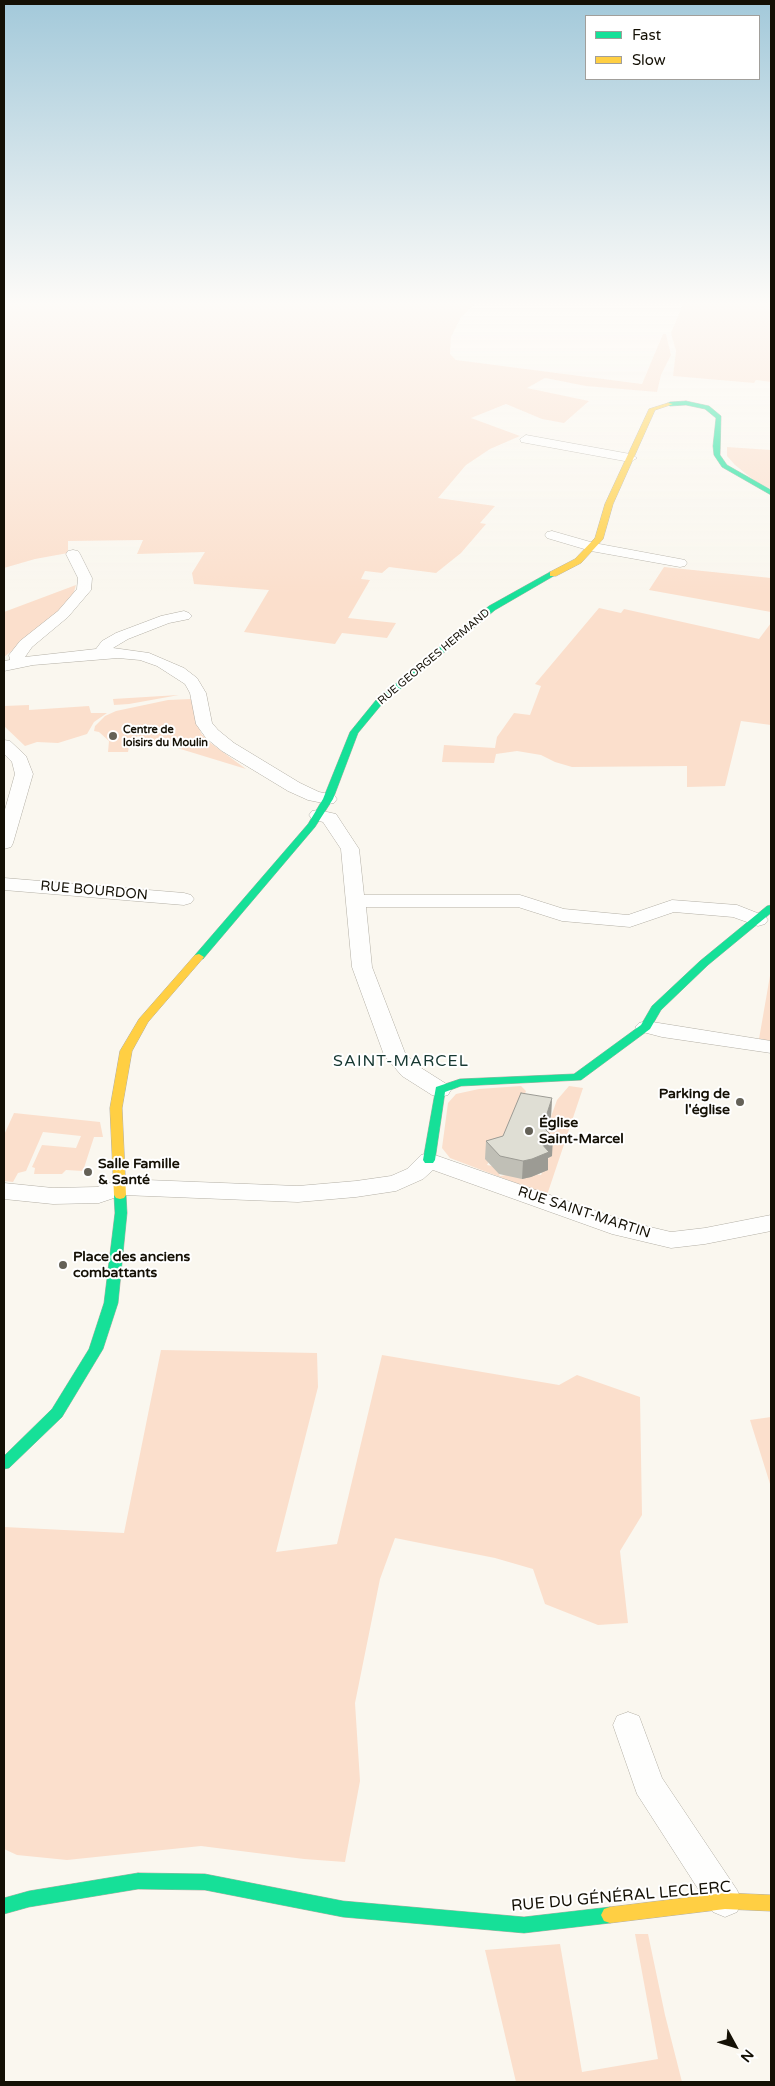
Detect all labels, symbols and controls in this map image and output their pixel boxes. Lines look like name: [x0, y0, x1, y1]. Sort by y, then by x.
legend: [585, 15, 760, 80]
text: Fast: [632, 26, 661, 44]
text: Slow: [632, 51, 666, 69]
street label: RUE GEORGES HERMAND: [375, 606, 493, 708]
place label: Centre de loisirs du Moulin: [123, 723, 208, 749]
marker: Centre de loisirs du Moulin: [107, 730, 119, 742]
street label: RUE BOURDON: [40, 878, 148, 904]
district label: SAINT-MARCEL: [332, 1052, 470, 1072]
place label: Parking de l'église: [659, 1086, 730, 1118]
marker: Parking de l'église: [734, 1096, 746, 1108]
place label: Église Saint-Marcel: [539, 1115, 624, 1148]
marker: Église Saint-Marcel: [523, 1125, 535, 1137]
place label: Salle Famille & Santé: [98, 1156, 180, 1188]
marker: Salle Famille & Santé: [82, 1166, 94, 1178]
street label: RUE SAINT-MARTIN: [516, 1184, 652, 1242]
place label: Place des anciens combattants: [73, 1249, 190, 1282]
marker: Place des anciens combattants: [57, 1259, 69, 1271]
street label: RUE DU GÉNÉRAL LECLERC: [510, 1878, 732, 1916]
north arrow: [710, 2021, 760, 2071]
text: N: [737, 2046, 757, 2065]

